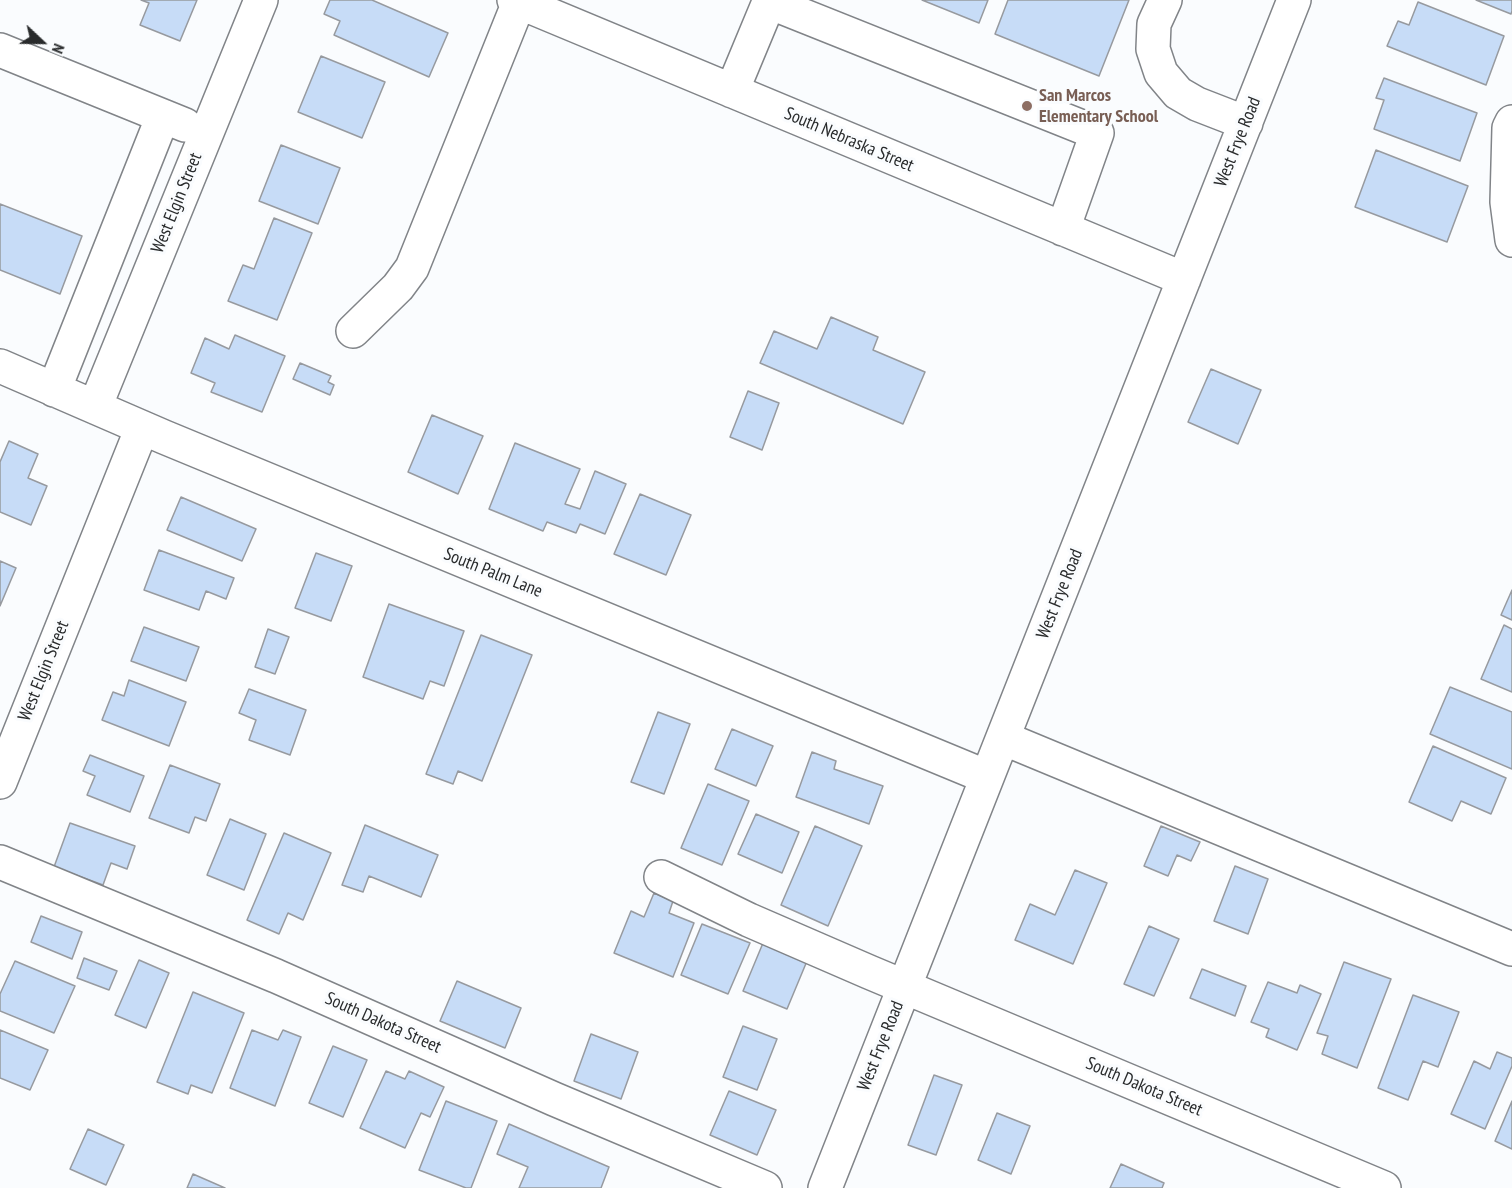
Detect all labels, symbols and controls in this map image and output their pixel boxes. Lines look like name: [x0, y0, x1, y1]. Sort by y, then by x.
north arrow: [12, 12, 72, 72]
text: N: [48, 41, 70, 56]
place label: San Marcos Elementary School: [1039, 85, 1158, 128]
street label: West Frye Road: [1210, 94, 1266, 190]
marker: San Marcos Elementary School: [1020, 99, 1034, 113]
street label: South Nebraska Street: [781, 103, 917, 177]
street label: West Elgin Street: [147, 150, 207, 256]
street label: South Palm Lane: [441, 543, 545, 603]
street label: West Frye Road: [1032, 546, 1088, 642]
street label: West Elgin Street: [14, 618, 74, 724]
street label: South Dakota Street: [322, 988, 444, 1058]
street label: West Frye Road: [853, 998, 909, 1094]
street label: South Dakota Street: [1083, 1053, 1205, 1121]

